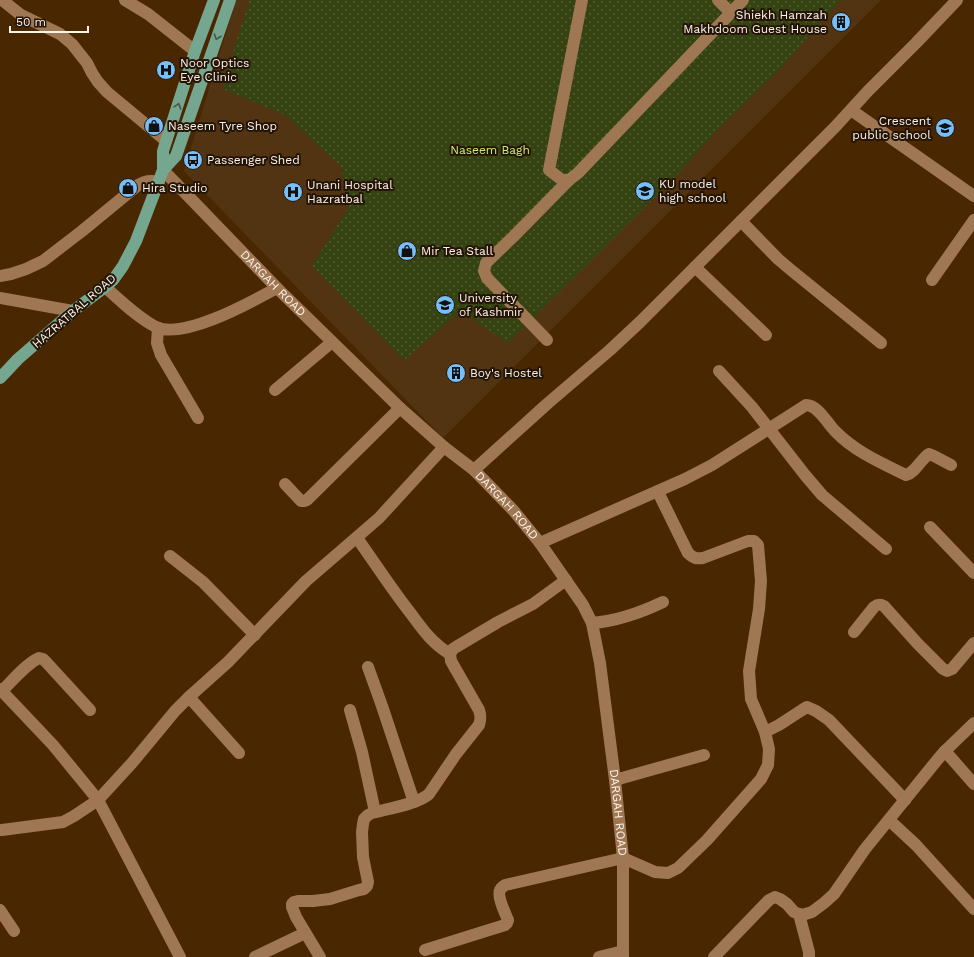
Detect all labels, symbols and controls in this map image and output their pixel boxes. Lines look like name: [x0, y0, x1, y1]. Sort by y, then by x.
scale bar: [10, 8, 88, 34]
place label: Shiekh Hamzah Makhdoom Guest House: [683, 8, 827, 36]
building icon: Shiekh Hamzah Makhdoom Guest House: [830, 11, 852, 33]
text: 50 m: [16, 15, 46, 29]
one-way arrow: [213, 33, 222, 40]
place label: Noor Optics Eye Clinic: [180, 56, 249, 84]
hospital icon: Noor Optics Eye Clinic: [155, 59, 177, 81]
one-way arrow: [173, 102, 181, 109]
place label: Crescent public school: [852, 114, 931, 142]
shop icon: Naseem Tyre Shop: [143, 115, 165, 137]
school or university icon: Crescent public school: [934, 117, 956, 139]
place label: Naseem Tyre Shop: [168, 119, 277, 133]
park label: Naseem Bagh: [450, 143, 530, 157]
bus stop icon: Passenger Shed: [182, 149, 204, 171]
place label: Passenger Shed: [207, 153, 300, 167]
shop icon: Hira Studio: [117, 177, 139, 199]
place label: KU model high school: [659, 177, 726, 205]
place label: Unani Hospital Hazratbal: [307, 178, 393, 206]
school or university icon: KU model high school: [634, 180, 656, 202]
place label: Hira Studio: [142, 181, 207, 195]
hospital icon: Unani Hospital Hazratbal: [282, 181, 304, 203]
shop icon: Mir Tea Stall: [396, 240, 418, 262]
place label: Mir Tea Stall: [421, 244, 493, 258]
street label: DARGAH ROAD: [238, 247, 309, 319]
street label: HAZRATBAL ROAD: [29, 271, 119, 351]
place label: University of Kashmir: [459, 291, 522, 319]
school or university icon: University of Kashmir: [434, 294, 456, 316]
building icon: Boy's Hostel: [445, 362, 467, 384]
place label: Boy's Hostel: [470, 366, 542, 380]
street label: DARGAH ROAD: [472, 469, 541, 542]
street label: DARGAH ROAD: [607, 768, 630, 856]

